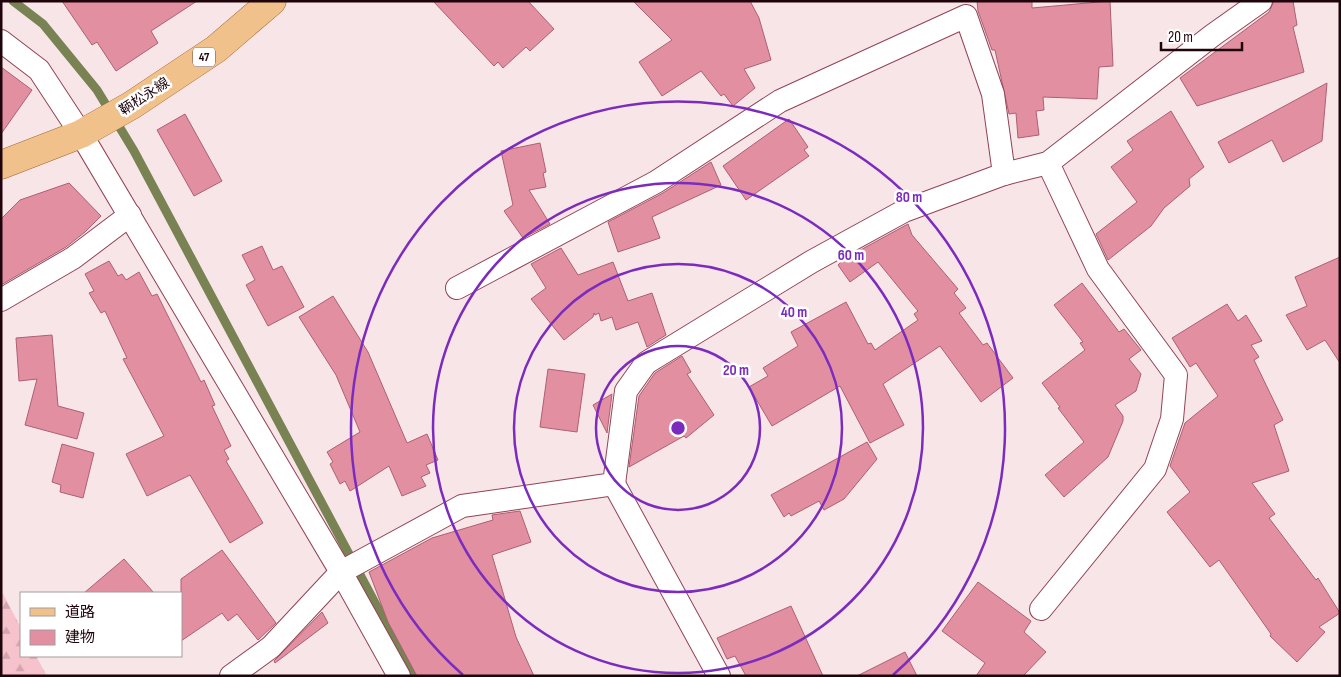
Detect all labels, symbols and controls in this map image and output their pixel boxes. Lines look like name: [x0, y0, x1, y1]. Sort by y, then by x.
scale bar: [1161, 20, 1242, 52]
text: 20 m: [1168, 28, 1193, 47]
road number: 47: [193, 48, 215, 66]
street label: 鞆松永線: [116, 74, 172, 119]
text: 80 m: [896, 188, 922, 207]
text: 60 m: [838, 246, 864, 265]
text: 40 m: [781, 303, 807, 322]
text: 20 m: [723, 361, 749, 380]
centre of rings: [669, 419, 687, 437]
legend: [20, 592, 182, 657]
text: 道路: [65, 603, 95, 622]
text: 建物: [65, 628, 95, 647]

